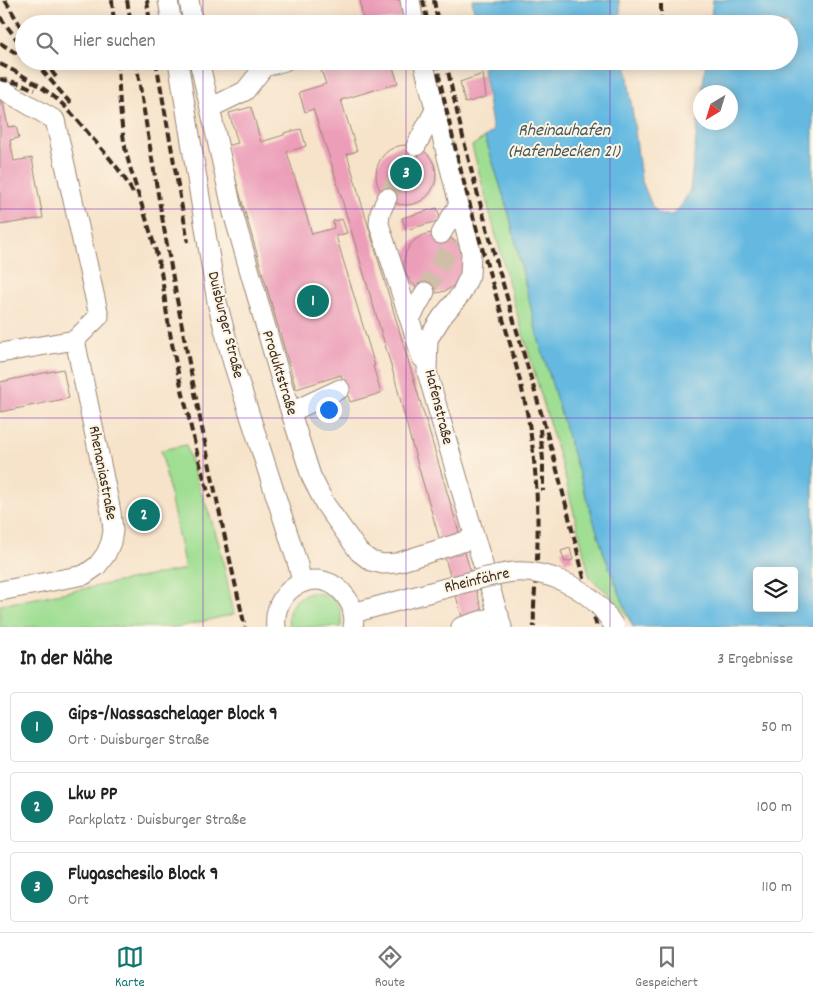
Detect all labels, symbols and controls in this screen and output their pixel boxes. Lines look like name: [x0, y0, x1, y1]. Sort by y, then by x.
search box: [15, 15, 798, 70]
icon: search: [33, 29, 61, 57]
text: Hier suchen: [73, 29, 156, 56]
north arrow: [693, 85, 738, 130]
water label: Rheinauhafen (Hafenbecken 21): [508, 119, 621, 165]
pin: 3: [390, 154, 422, 192]
street label: Duisburger Straße: [201, 269, 249, 381]
pin: 1: [297, 282, 329, 320]
street label: Produktstraße: [255, 328, 303, 418]
street label: Hafenstraße: [418, 367, 458, 447]
your location: [316, 397, 342, 423]
street label: Rhenaniastraße: [82, 424, 122, 522]
pin: 2: [128, 496, 160, 534]
street label: Rheinfähre: [442, 562, 512, 600]
map controls: [753, 567, 798, 612]
button: layers: [753, 567, 798, 612]
text: In der Nähe: [20, 645, 112, 675]
text: 3 Ergebnisse: [717, 648, 793, 671]
text: Gips-/Nassaschelager Block 9: [68, 702, 278, 729]
text: 1: [35, 716, 39, 739]
text: 50 m: [761, 716, 792, 739]
text: Ort · Duisburger Straße: [68, 729, 209, 752]
text: Lkw PP: [68, 782, 117, 809]
text: 2: [34, 796, 41, 819]
text: 100 m: [756, 796, 792, 819]
text: Parkplatz · Duisburger Straße: [68, 809, 246, 832]
text: Flugaschesilo Block 9: [68, 862, 218, 889]
text: 3: [33, 876, 41, 899]
text: 110 m: [762, 876, 792, 899]
text: Ort: [68, 889, 89, 912]
tab: Karte: [115, 943, 145, 993]
tab: Route: [375, 943, 405, 993]
tab: Gespeichert: [635, 943, 698, 993]

